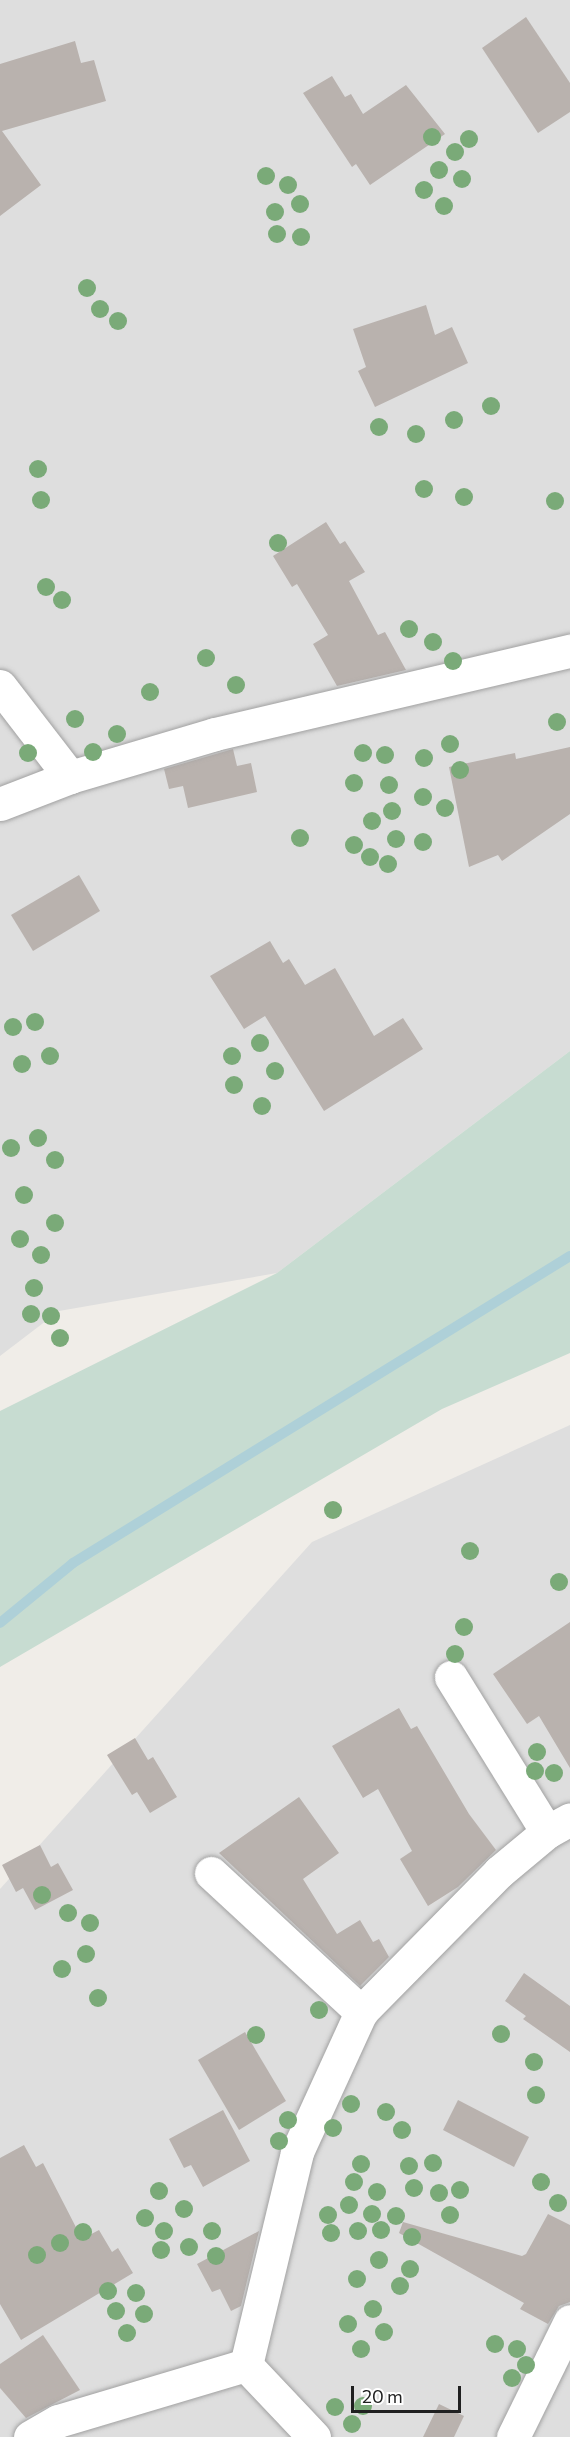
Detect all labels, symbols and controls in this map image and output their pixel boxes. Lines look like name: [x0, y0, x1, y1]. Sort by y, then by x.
scale bar: [354, 2374, 464, 2412]
text: 20 m: [362, 2385, 403, 2407]

